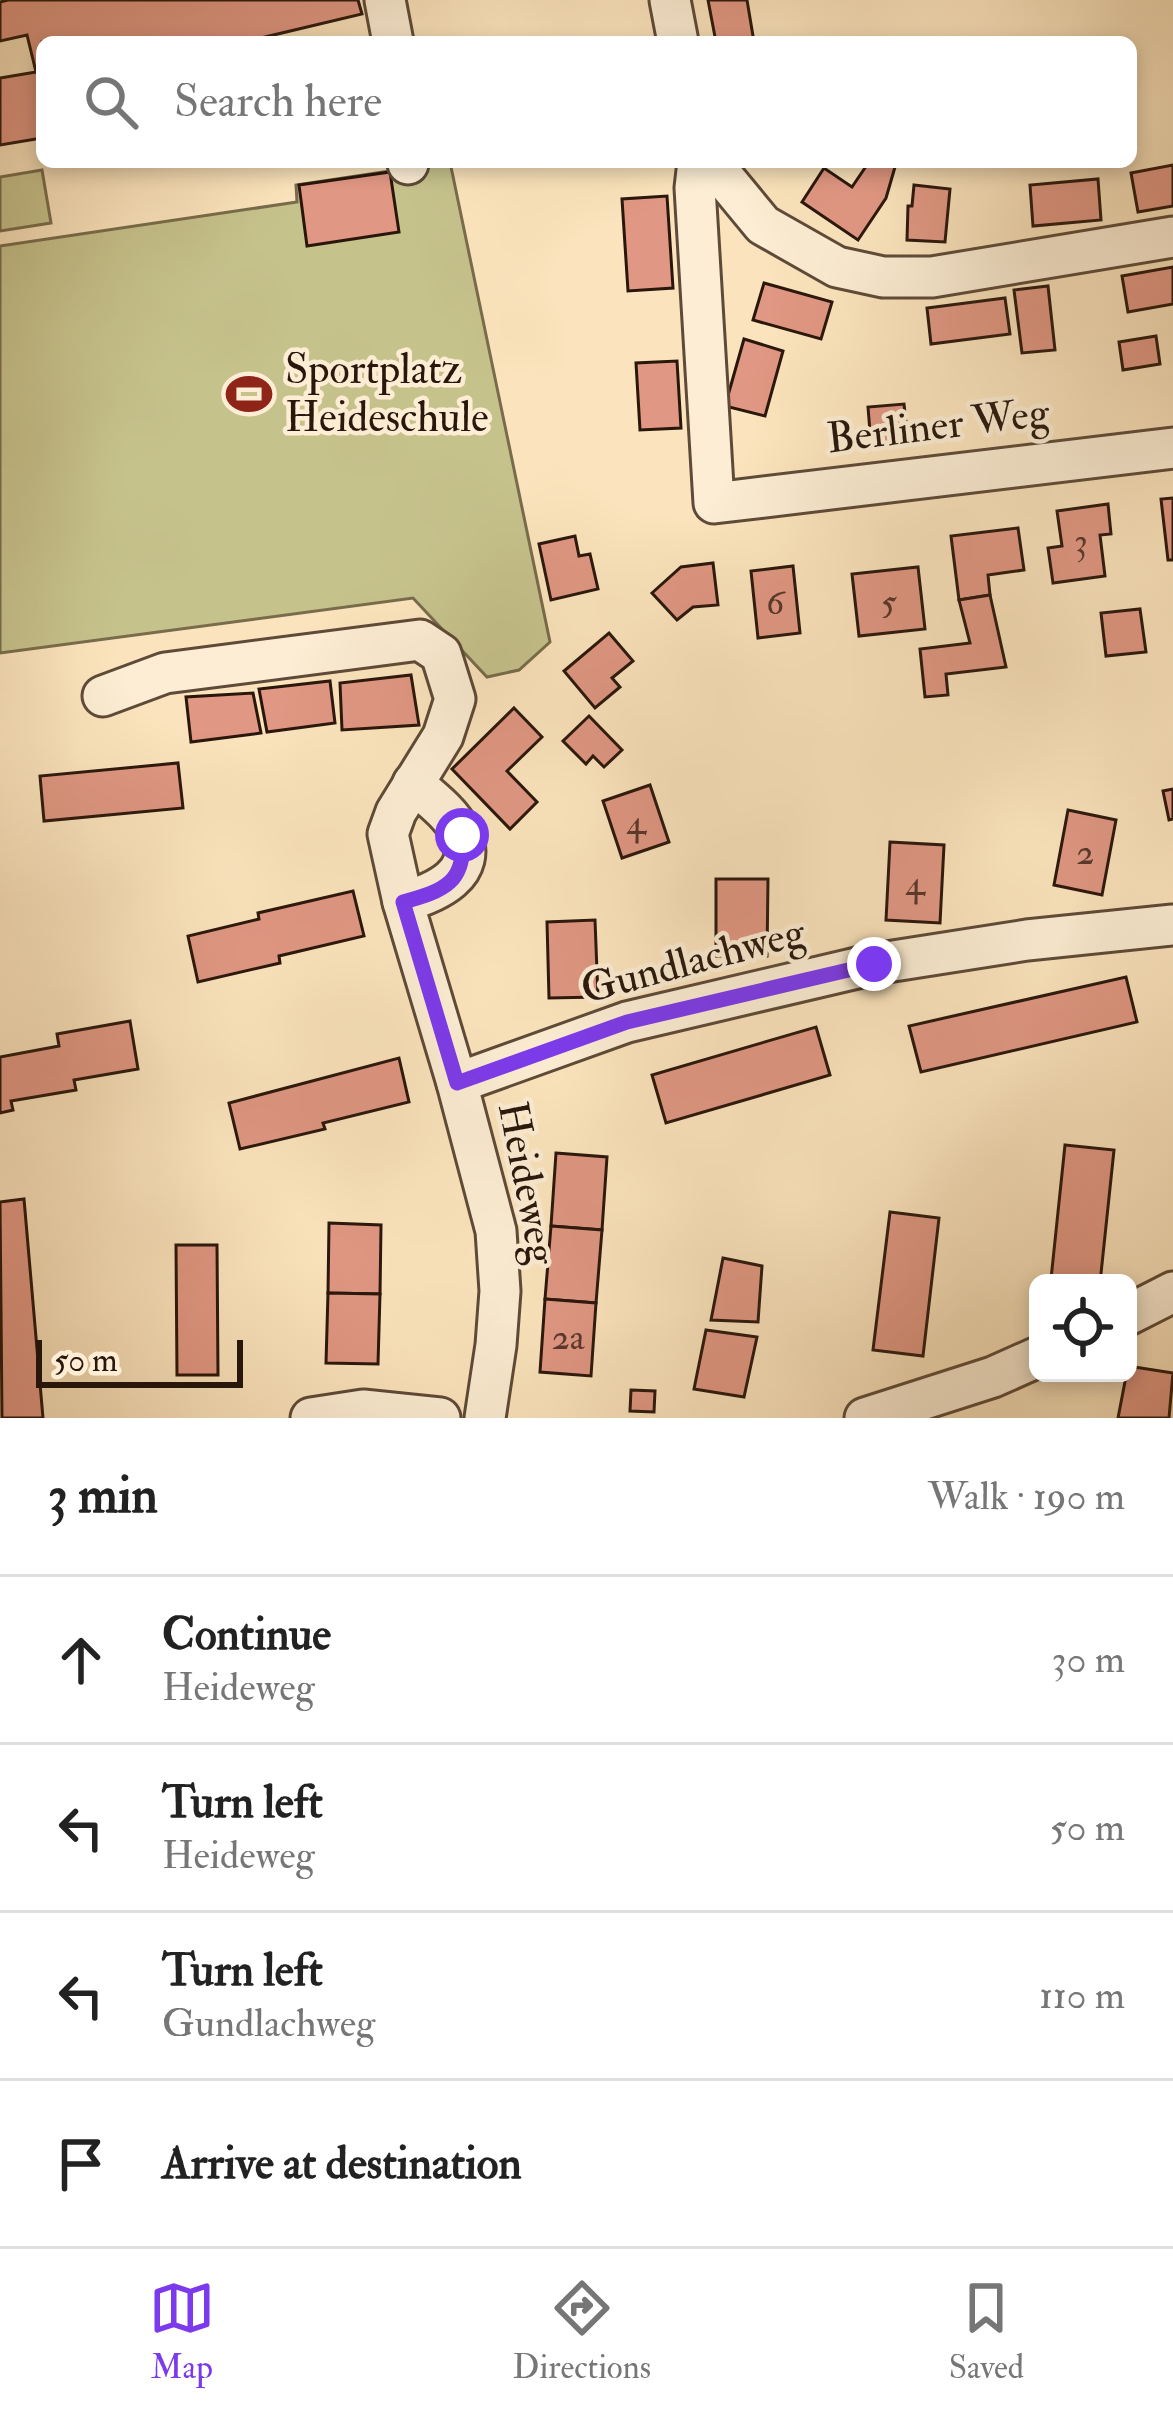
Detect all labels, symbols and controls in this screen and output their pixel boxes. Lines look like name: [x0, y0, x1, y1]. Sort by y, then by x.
search box: [36, 36, 1137, 168]
icon: search: [78, 69, 144, 135]
text: Search here: [174, 74, 382, 130]
place label: Sportplatz Heideschule: [285, 344, 489, 444]
sports icon: Sportplatz Heideschule: [224, 369, 274, 419]
street label: Berliner Weg: [824, 386, 1053, 465]
house number: 3: [1074, 519, 1088, 564]
house number: 6: [766, 580, 786, 625]
house number: 5: [881, 580, 897, 625]
house number: 4: [626, 800, 647, 845]
route start: [435, 808, 489, 862]
house number: 2: [1076, 830, 1094, 875]
house number: 4: [905, 861, 926, 906]
street label: Gundlachweg: [575, 906, 812, 1016]
route end: [847, 937, 901, 991]
street label: Heideweg: [486, 1097, 568, 1270]
map controls: [1029, 1274, 1137, 1382]
button: locate: [1029, 1274, 1137, 1382]
house number: 2a: [551, 1315, 586, 1360]
scale bar: [36, 1334, 243, 1387]
text: 50 m: [54, 1340, 118, 1381]
text: 3 min: [48, 1464, 158, 1528]
text: Walk · 190 m: [928, 1472, 1125, 1521]
text: Continue: [162, 1607, 331, 1663]
icon: ahead: [48, 1627, 114, 1693]
text: 30 m: [1052, 1635, 1125, 1684]
text: Heideweg: [162, 1663, 315, 1712]
text: Turn left: [162, 1775, 323, 1831]
icon: left: [48, 1795, 114, 1861]
text: 50 m: [1050, 1803, 1125, 1852]
text: Heideweg: [162, 1831, 315, 1880]
text: Turn left: [162, 1943, 323, 1999]
icon: left: [48, 1963, 114, 2029]
text: 110 m: [1039, 1971, 1125, 2020]
text: Gundlachweg: [162, 1999, 375, 2048]
icon: arrive: [48, 2131, 114, 2197]
text: Arrive at destination: [162, 2136, 522, 2192]
tab: Map: [149, 2275, 215, 2388]
tab: Directions: [513, 2275, 651, 2388]
tab: Saved: [949, 2275, 1024, 2388]

